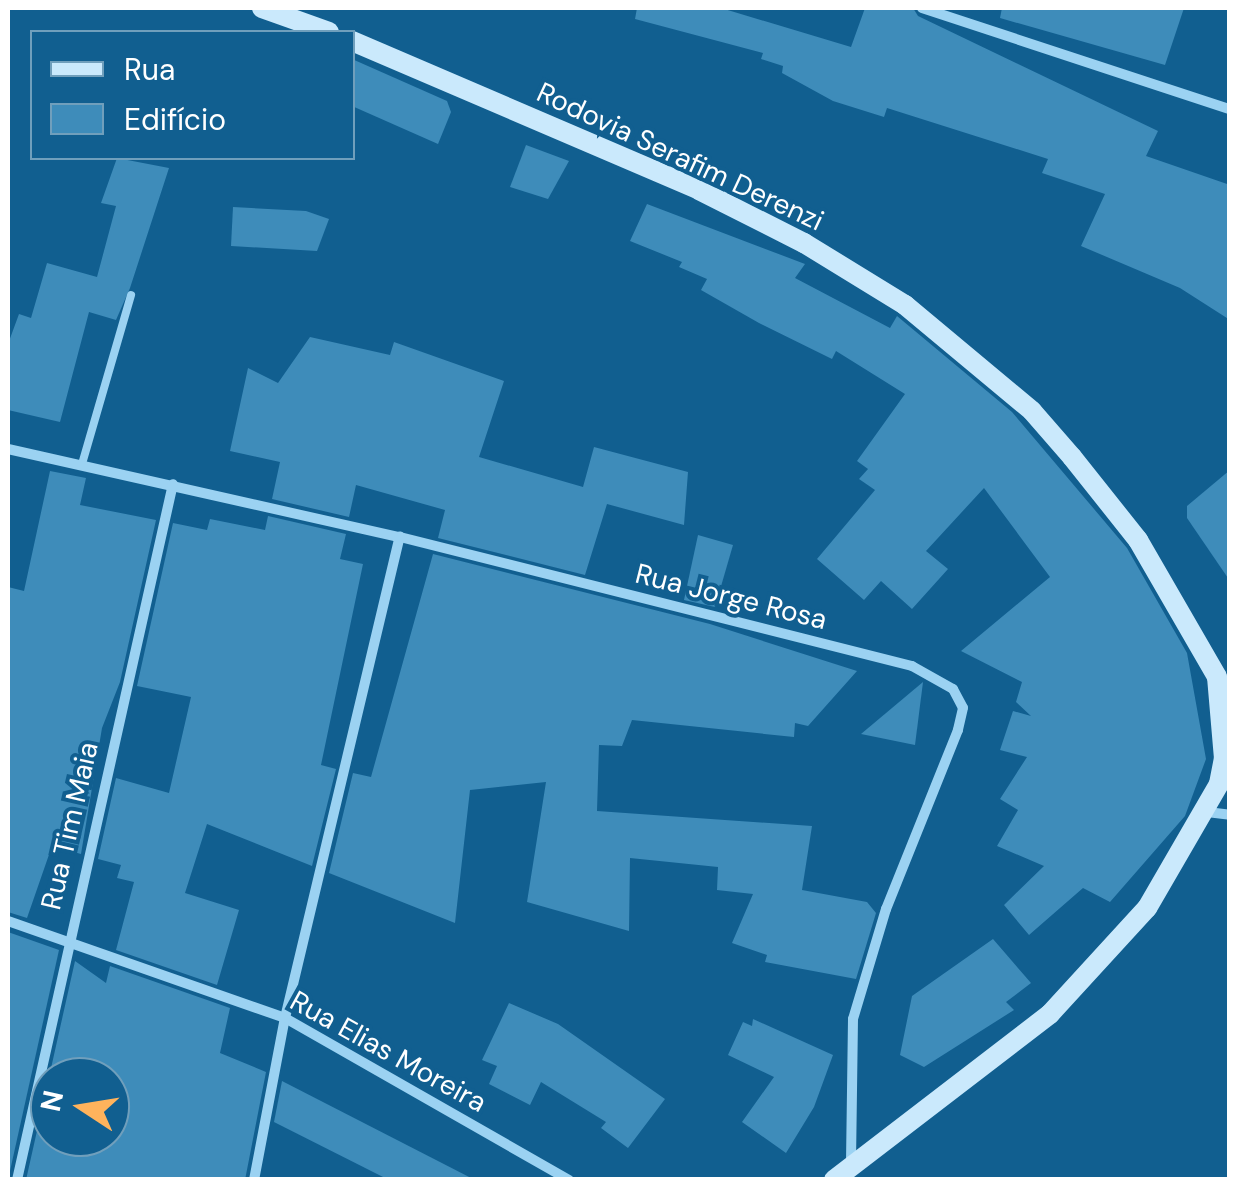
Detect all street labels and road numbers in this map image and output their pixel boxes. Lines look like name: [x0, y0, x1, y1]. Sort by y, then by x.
street label: Rodovia Serafim Derenzi: [531, 76, 829, 238]
street label: Rua Jorge Rosa: [632, 557, 830, 637]
street label: Rua Tim Maia: [34, 739, 106, 913]
street label: Rua Elias Moreira: [284, 984, 492, 1120]

